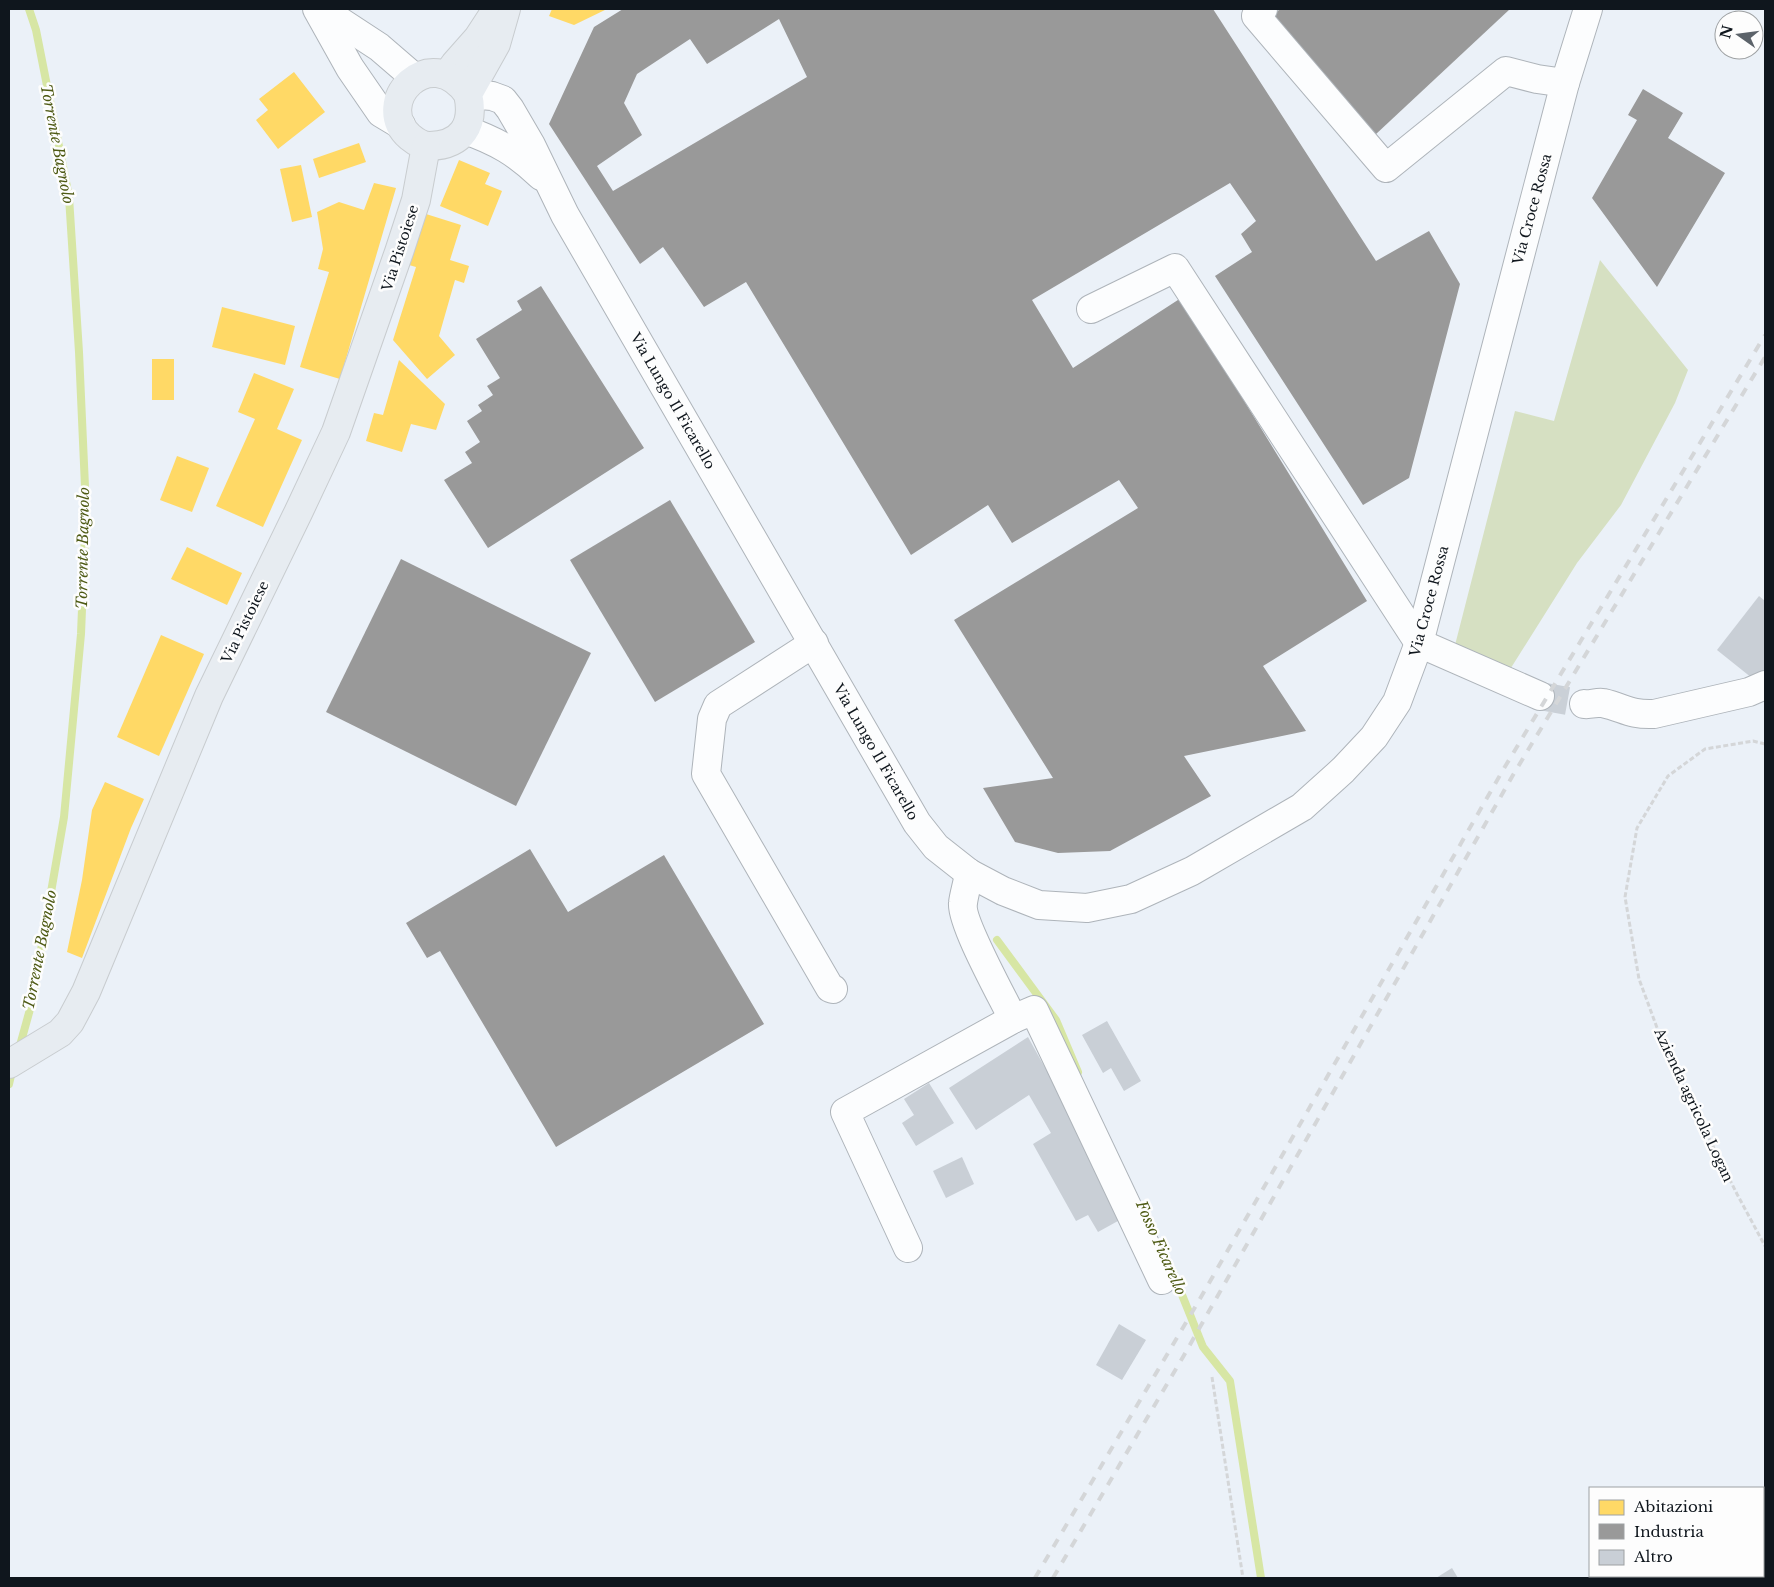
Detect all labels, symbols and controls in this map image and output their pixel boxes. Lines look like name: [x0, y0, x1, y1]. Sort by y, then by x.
north arrow: [1714, 10, 1764, 60]
text: N: [1716, 23, 1737, 40]
water label: Torrente Bagnolo: [37, 82, 78, 206]
street label: Via Croce Rossa: [1508, 151, 1556, 267]
street label: Via Pistoiese: [377, 203, 422, 294]
street label: Via Lungo Il Ficarello: [626, 329, 719, 472]
water label: Torrente Bagnolo: [72, 487, 93, 609]
street label: Via Croce Rossa: [1405, 543, 1453, 659]
street label: Via Pistoiese: [217, 578, 273, 667]
street label: Via Lungo Il Ficarello: [829, 680, 922, 823]
water label: Torrente Bagnolo: [19, 888, 60, 1012]
street label: Azienda agricola Logan: [1650, 1024, 1738, 1185]
water label: Fosso Ficarello: [1132, 1197, 1191, 1298]
legend: [1589, 1487, 1764, 1577]
text: Abitazioni: [1633, 1497, 1713, 1516]
text: Industria: [1634, 1522, 1704, 1541]
text: Altro: [1633, 1547, 1673, 1566]

